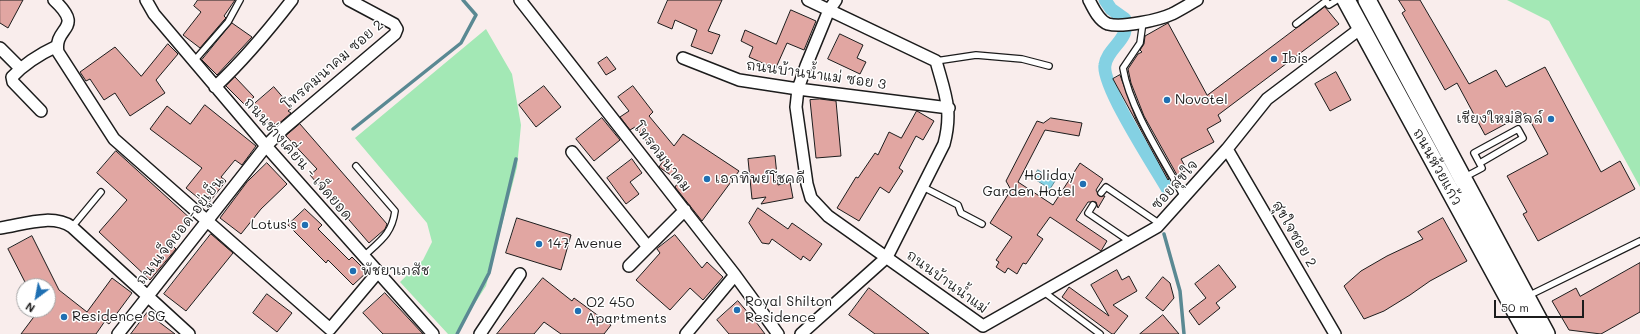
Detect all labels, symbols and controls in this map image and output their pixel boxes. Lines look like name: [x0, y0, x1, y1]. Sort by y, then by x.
street label: โทรคมนาคม ซอย 2: [279, 17, 387, 113]
place label: Ibis: [1282, 51, 1308, 67]
marker: Ibis: [1269, 54, 1279, 64]
street label: ถนนบ้านน้ำแม่ ซอย 3: [745, 57, 887, 93]
place label: Novotel: [1175, 92, 1228, 108]
street label: ถนนช่างเคี่ยน - เจ็ดยอด: [240, 94, 356, 224]
marker: Novotel: [1162, 95, 1172, 105]
place label: เชียงใหม่ฮิลล์: [1457, 111, 1543, 127]
marker: เชียงใหม่ฮิลล์: [1546, 114, 1556, 124]
street label: โทรคมนาคม: [630, 119, 694, 195]
street label: ถนนห้วยแก้ว: [1409, 126, 1465, 208]
street label: ซอยสุขใจ: [1148, 156, 1202, 214]
place label: Holiday Garden Hotel: [982, 168, 1075, 200]
place label: เอกทิพย์โชคดี: [715, 171, 805, 187]
street label: ถนนเจ็ดยอด-อยู่เย็น: [132, 173, 228, 289]
marker: เอกทิพย์โชคดี: [702, 174, 712, 184]
marker: Holiday Garden Hotel: [1078, 179, 1088, 189]
street label: สุขใจซอย 2: [1268, 198, 1320, 270]
place label: Lotus's: [251, 217, 297, 233]
marker: Lotus's: [300, 220, 310, 230]
place label: 147 Avenue: [547, 236, 622, 252]
marker: 147 Avenue: [534, 239, 544, 249]
street label: ถนนบ้านน้ำแม่: [903, 247, 991, 317]
place label: พัชยาเภสัช: [361, 263, 429, 279]
marker: พัชยาเภสัช: [348, 266, 358, 276]
north arrow: [16, 278, 56, 318]
scale bar: [1496, 292, 1586, 318]
place label: Royal Shilton Residence: [745, 294, 832, 326]
place label: O2 450 Apartments: [586, 295, 667, 328]
text: N: [22, 299, 37, 316]
text: 50 m: [1501, 299, 1529, 315]
marker: Royal Shilton Residence: [732, 305, 742, 315]
marker: O2 450 Apartments: [573, 306, 583, 316]
place label: Residence SG: [72, 309, 166, 325]
marker: Residence SG: [59, 312, 69, 322]

